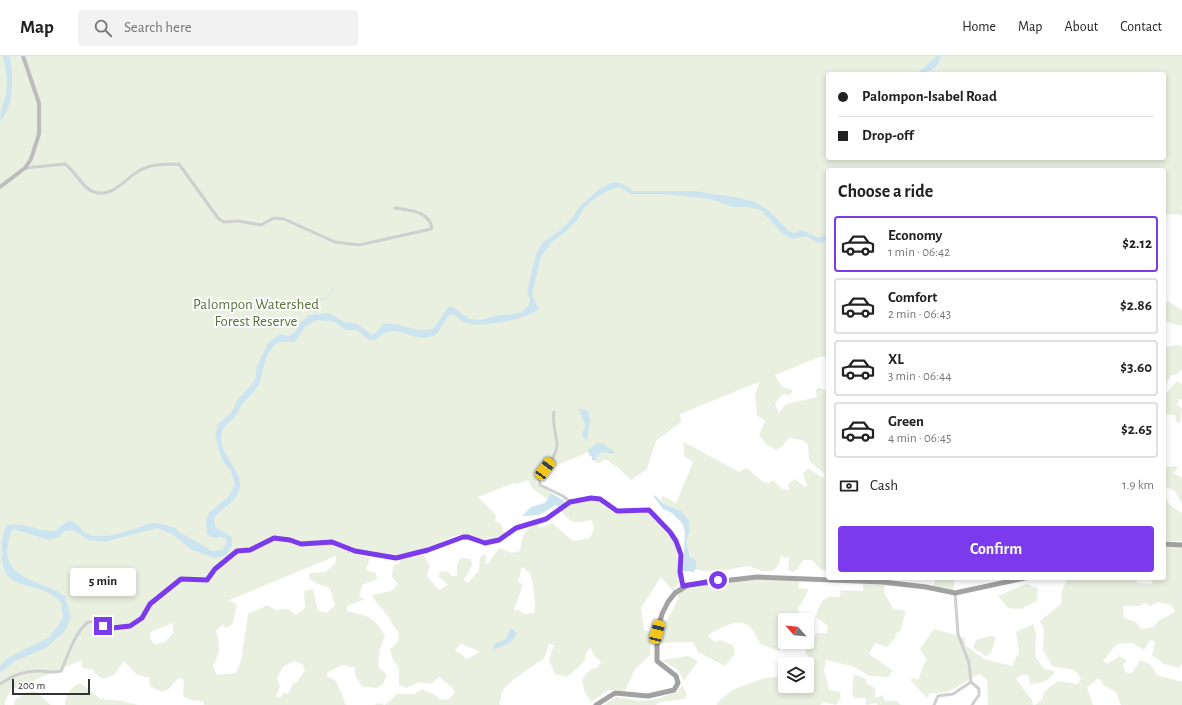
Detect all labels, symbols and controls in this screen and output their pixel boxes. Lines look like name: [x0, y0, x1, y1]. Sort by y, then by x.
search box: [78, 10, 358, 46]
icon: search: [92, 17, 114, 39]
text: Map: [20, 18, 54, 37]
text: Search here: [124, 20, 192, 35]
text: Home: [962, 20, 996, 34]
text: Map: [1018, 20, 1042, 34]
text: About: [1064, 20, 1098, 34]
text: Contact: [1120, 20, 1162, 34]
text: Palompon-Isabel Road: [862, 89, 997, 104]
text: Drop-off: [862, 128, 914, 143]
text: Choose a ride: [838, 183, 933, 201]
icon: car: [840, 226, 876, 262]
text: Economy: [888, 228, 942, 243]
text: $2.12: [1122, 236, 1152, 251]
text: 1 min · 06:42: [888, 246, 950, 259]
icon: car: [840, 288, 876, 324]
text: Comfort: [888, 290, 937, 305]
park label: Palompon Watershed Forest Reserve: [193, 297, 319, 329]
text: $2.86: [1120, 298, 1152, 313]
text: 2 min · 06:43: [888, 308, 951, 321]
icon: car: [840, 350, 876, 386]
text: XL: [888, 352, 904, 367]
text: $3.60: [1120, 360, 1152, 375]
text: 3 min · 06:44: [888, 370, 951, 383]
icon: car: [840, 412, 876, 448]
text: Green: [888, 414, 924, 429]
text: $2.65: [1121, 422, 1152, 437]
text: 4 min · 06:45: [888, 432, 952, 445]
car: [533, 456, 557, 482]
icon: cash: [838, 475, 860, 497]
text: Cash: [870, 478, 898, 493]
text: 1.9 km: [1122, 479, 1154, 492]
button: Confirm: [838, 526, 1154, 572]
callout: 5 min: [70, 568, 136, 596]
route start: [709, 571, 727, 589]
text: 5 min: [89, 575, 117, 588]
north arrow: [778, 613, 814, 649]
map controls: [778, 613, 814, 693]
route end: [94, 617, 112, 635]
car: [648, 619, 666, 645]
button: layers: [778, 657, 814, 693]
scale bar: [12, 677, 90, 696]
text: 200 m: [18, 680, 45, 691]

